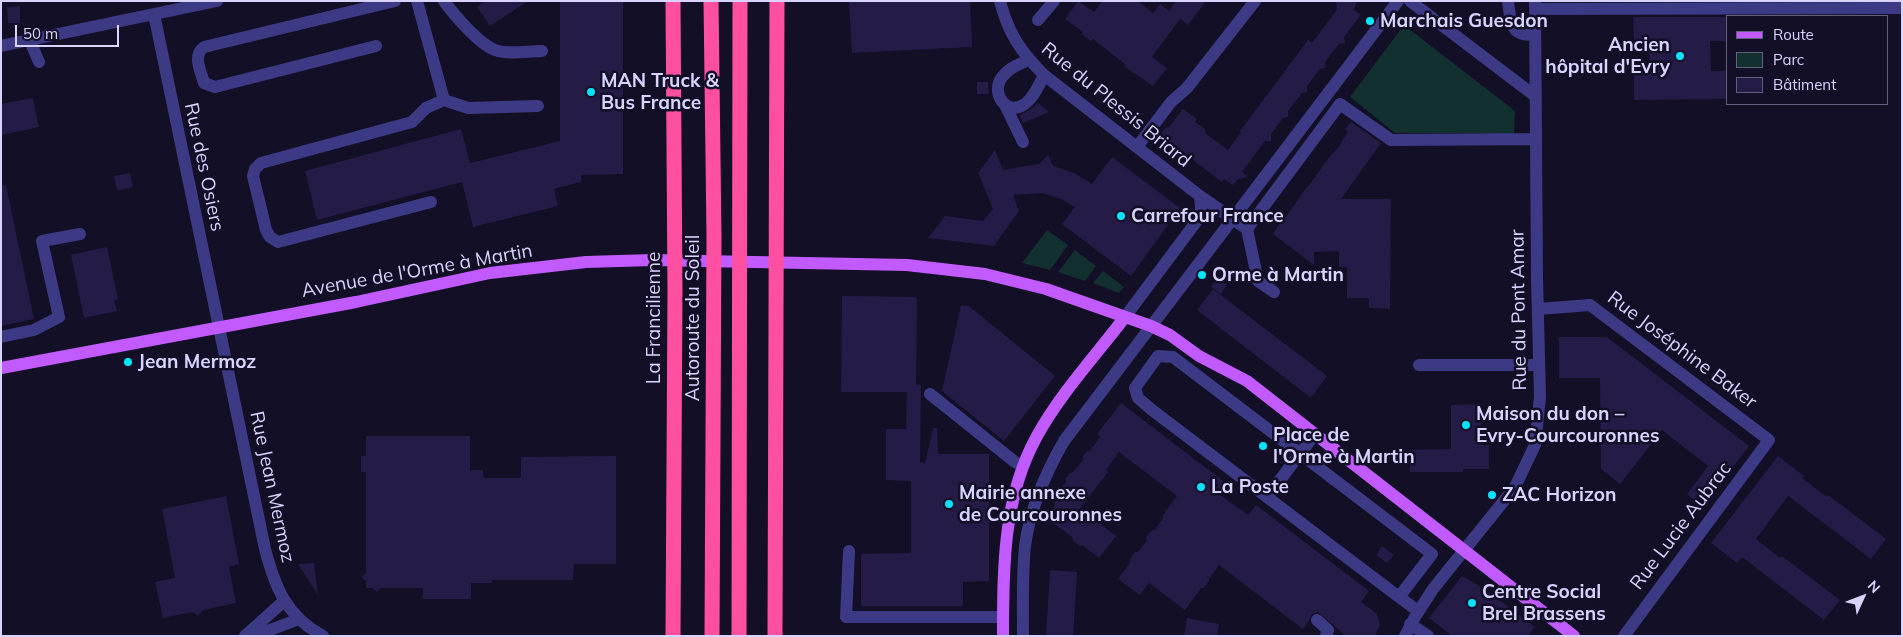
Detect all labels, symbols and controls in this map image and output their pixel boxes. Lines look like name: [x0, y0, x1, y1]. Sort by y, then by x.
place label: Marchais Guesdon: [1380, 10, 1548, 32]
scale bar: [18, 15, 121, 47]
marker: Marchais Guesdon: [1364, 15, 1376, 27]
legend: [1726, 15, 1888, 105]
text: 50 m: [23, 24, 58, 43]
text: Route: [1773, 25, 1814, 44]
place label: Ancien hôpital d'Evry: [1545, 34, 1670, 78]
street label: Rue du Plessis Briard: [1037, 38, 1195, 172]
marker: Ancien hôpital d'Evry: [1674, 50, 1686, 62]
text: Parc: [1773, 50, 1804, 69]
place label: MAN Truck & Bus France: [601, 70, 719, 114]
text: Bâtiment: [1773, 75, 1836, 94]
marker: MAN Truck & Bus France: [585, 86, 597, 98]
street label: Rue des Osiers: [179, 101, 229, 233]
place label: Carrefour France: [1131, 205, 1284, 227]
marker: Carrefour France: [1115, 210, 1127, 222]
street label: Rue du Pont Amar: [1506, 229, 1532, 391]
street label: Autoroute du Soleil: [682, 235, 704, 401]
street label: Avenue de l'Orme à Martin: [300, 239, 534, 303]
street label: La Francilienne: [643, 252, 665, 384]
place label: Orme à Martin: [1212, 264, 1344, 286]
marker: Orme à Martin: [1196, 269, 1208, 281]
street label: Rue Joséphine Baker: [1603, 286, 1761, 414]
place label: Jean Mermoz: [138, 351, 256, 373]
marker: Jean Mermoz: [122, 356, 134, 368]
place label: Maison du don – Evry-Courcouronnes: [1476, 403, 1659, 447]
street label: Rue Jean Mermoz: [245, 409, 299, 565]
marker: Maison du don – Evry-Courcouronnes: [1460, 419, 1472, 431]
place label: Place de l'Orme à Martin: [1273, 424, 1415, 468]
marker: Place de l'Orme à Martin: [1257, 440, 1269, 452]
street label: Rue Lucie Aubrac: [1626, 458, 1736, 594]
place label: La Poste: [1211, 476, 1289, 498]
marker: La Poste: [1195, 481, 1207, 493]
place label: Mairie annexe de Courcouronnes: [959, 482, 1122, 526]
place label: ZAC Horizon: [1502, 484, 1616, 506]
marker: ZAC Horizon: [1486, 489, 1498, 501]
marker: Mairie annexe de Courcouronnes: [943, 498, 955, 510]
north arrow: [1838, 572, 1888, 622]
text: N: [1864, 577, 1884, 597]
place label: Centre Social Brel Brassens: [1482, 581, 1606, 625]
marker: Centre Social Brel Brassens: [1466, 597, 1478, 609]

